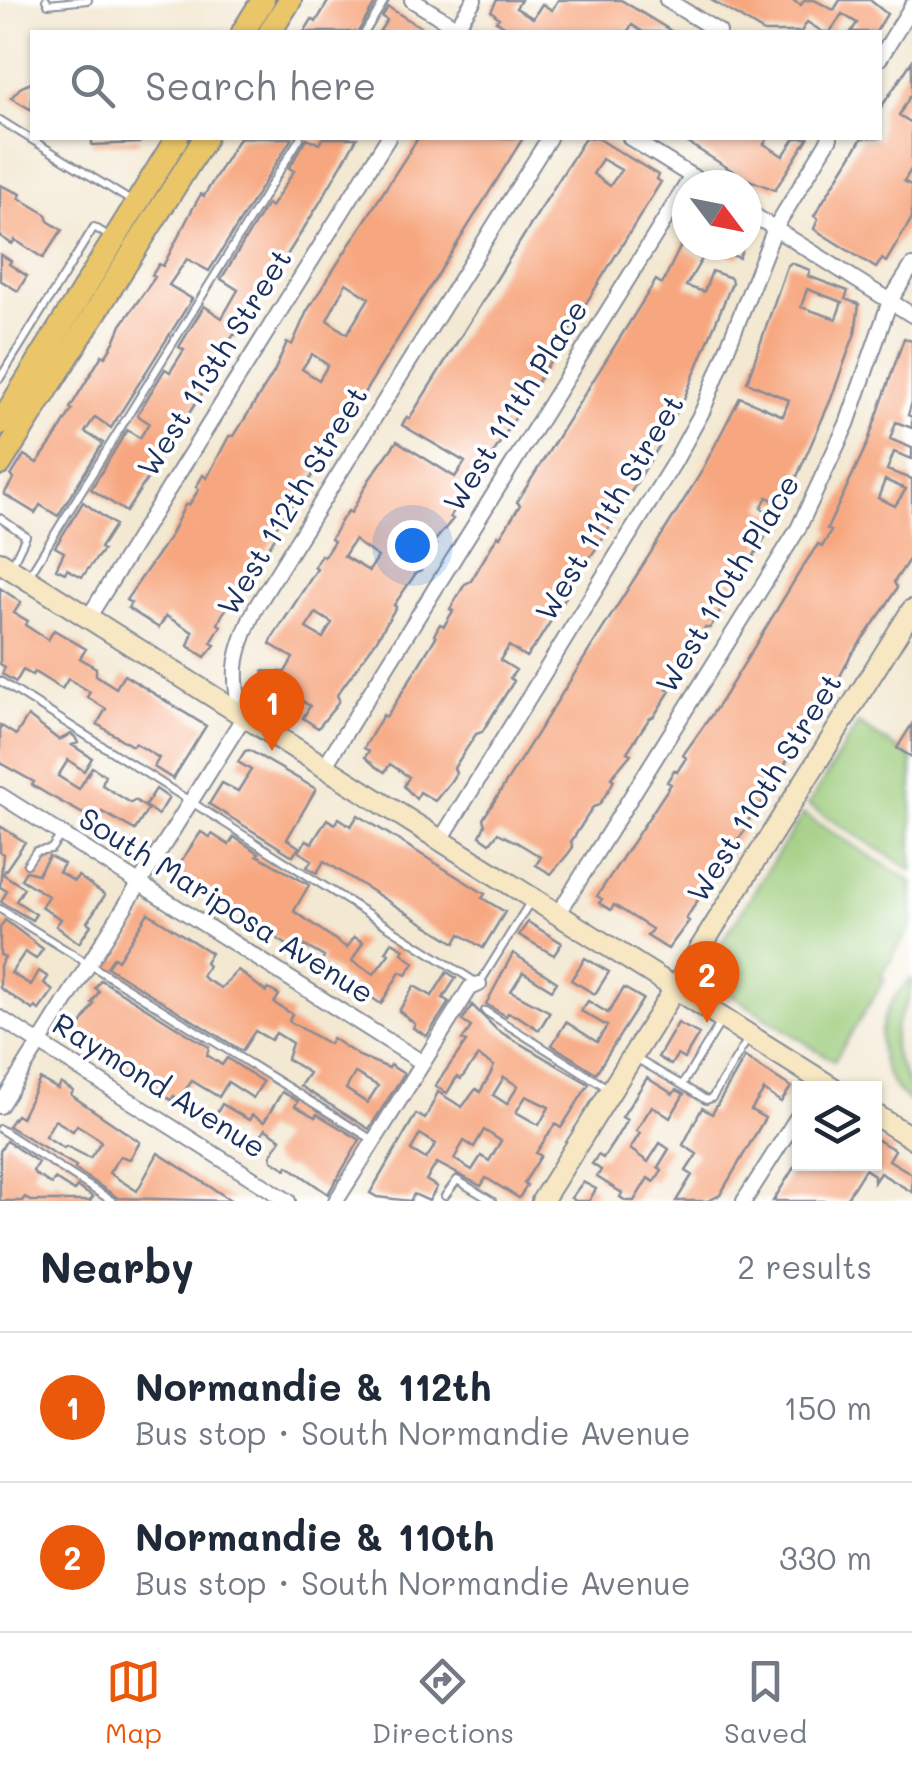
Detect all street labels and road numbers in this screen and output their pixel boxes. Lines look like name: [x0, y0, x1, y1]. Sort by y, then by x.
street label: West 113th Street: [127, 240, 300, 484]
street label: West 111th Place: [433, 291, 596, 519]
street label: West 112th Street: [207, 378, 376, 622]
street label: West 111th Street: [525, 386, 692, 628]
street label: West 110th Place: [645, 466, 807, 700]
street label: West 110th Street: [677, 665, 850, 909]
street label: South Mariposa Avenue: [72, 797, 382, 1012]
street label: Raymond Avenue: [46, 1003, 274, 1166]

